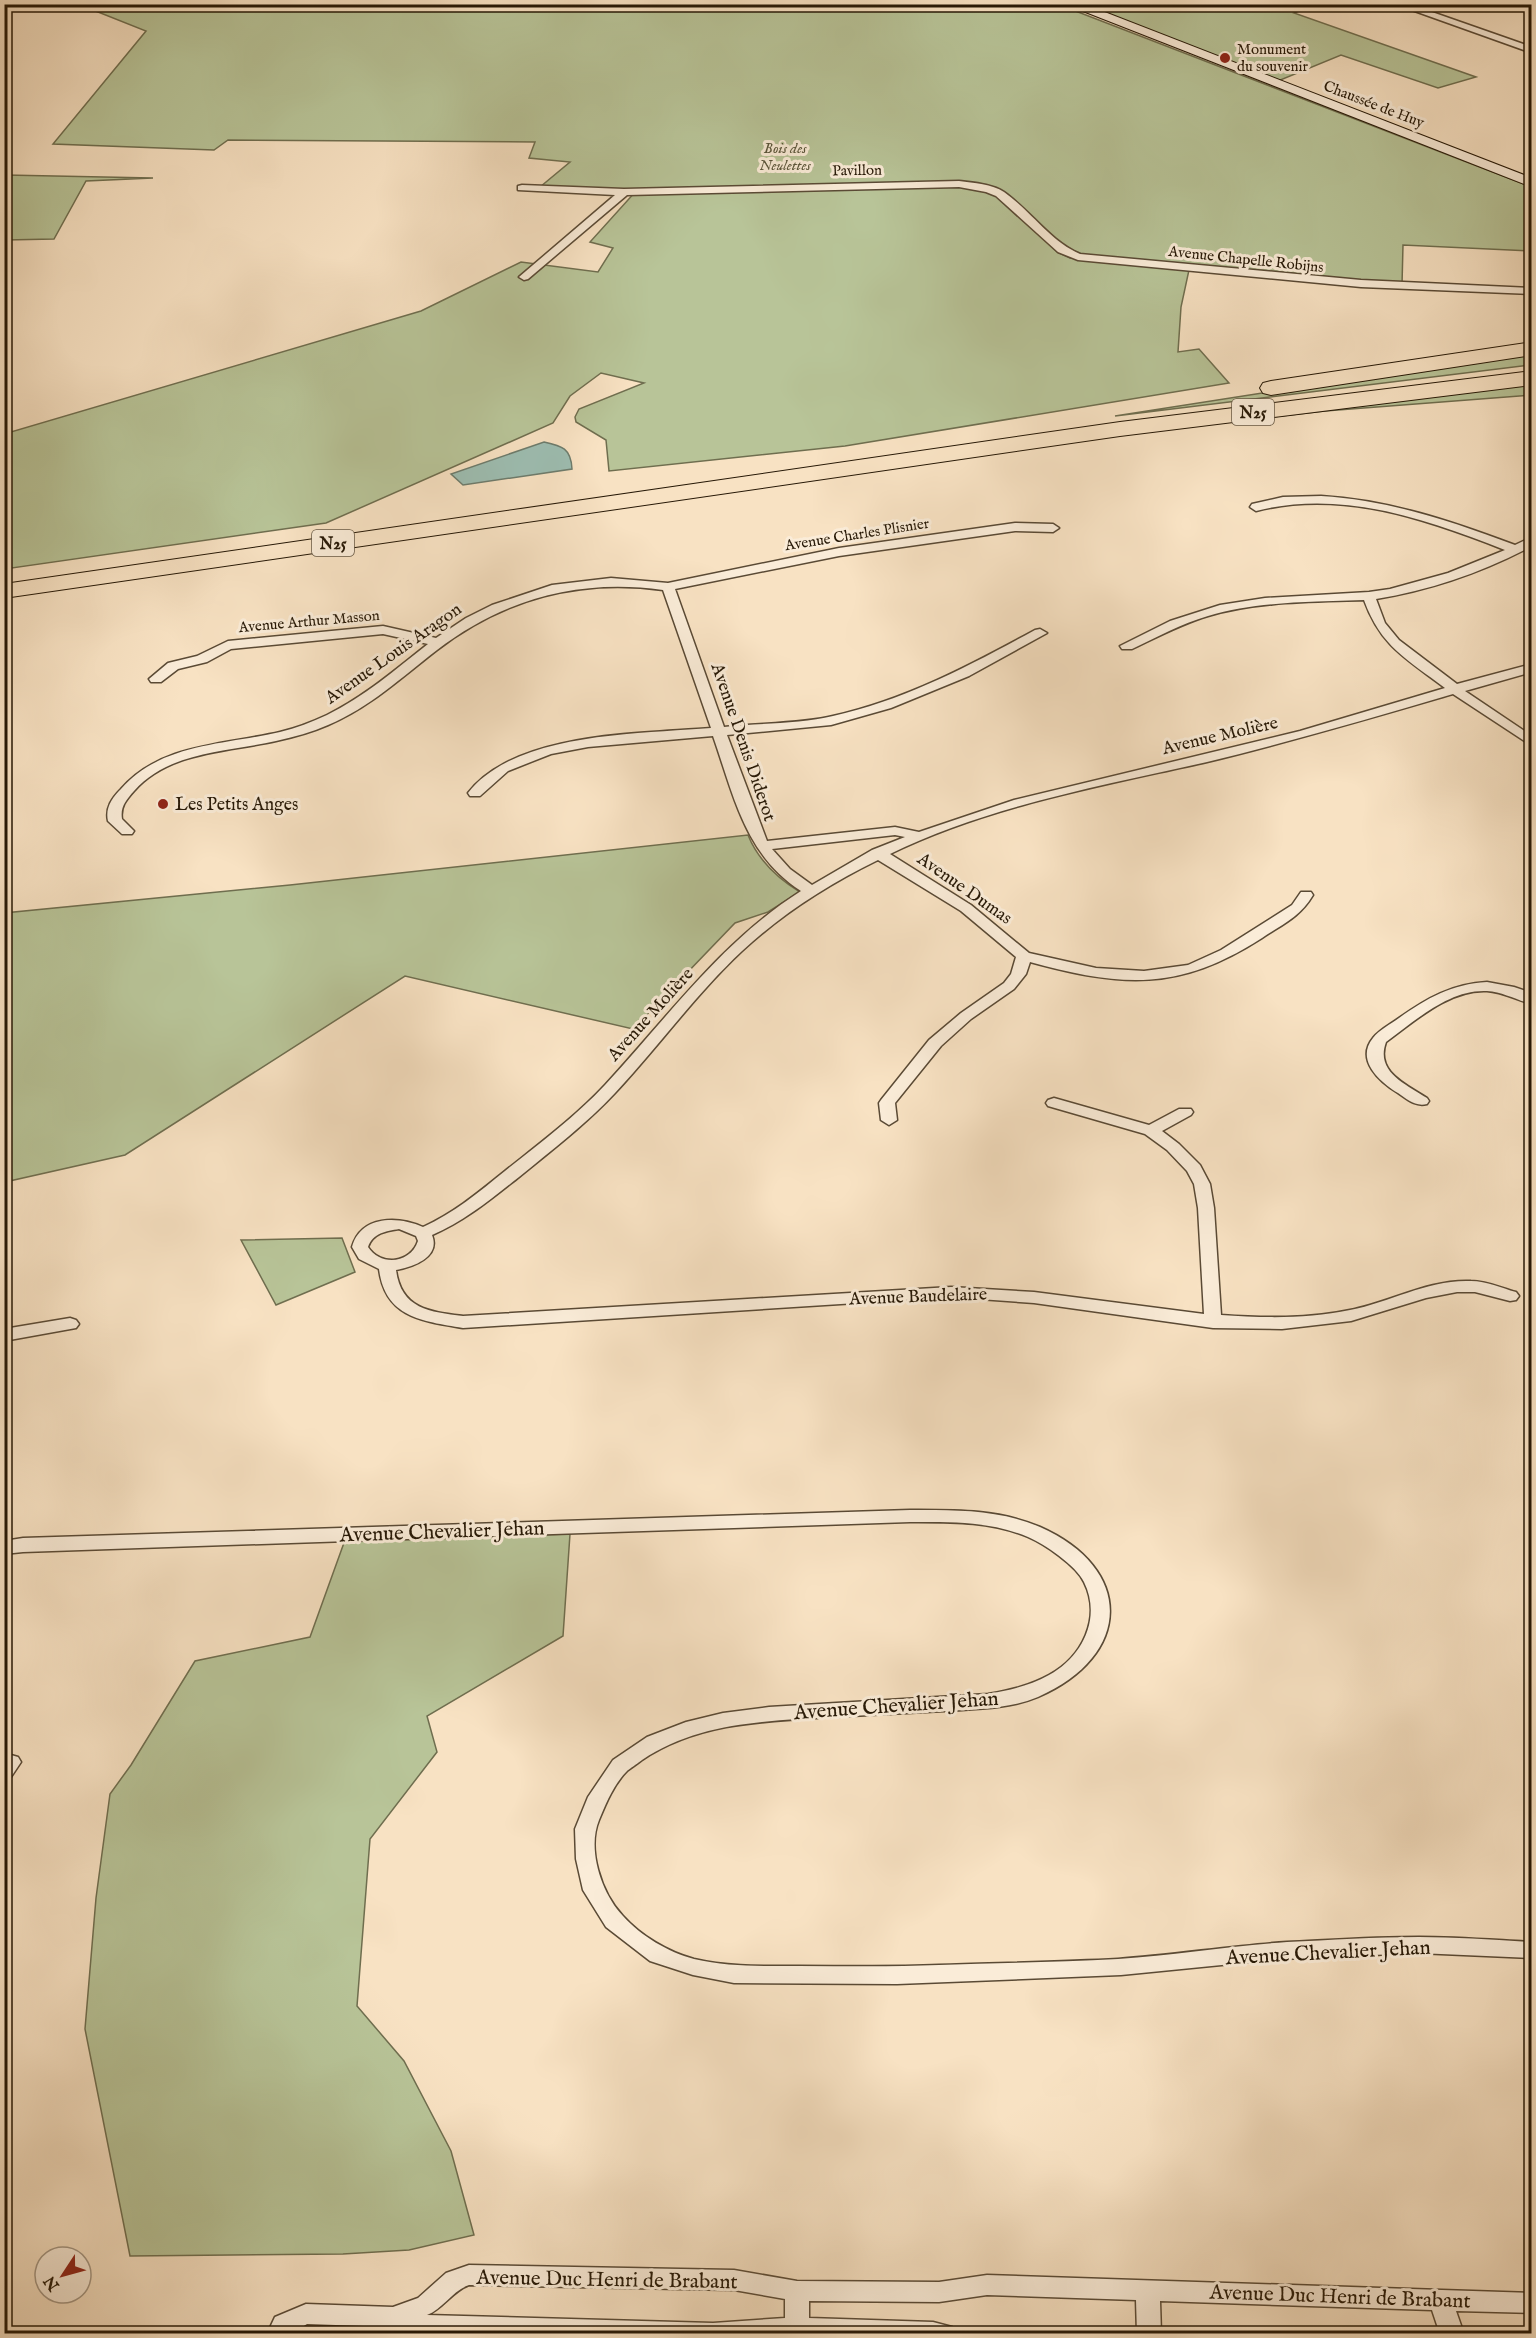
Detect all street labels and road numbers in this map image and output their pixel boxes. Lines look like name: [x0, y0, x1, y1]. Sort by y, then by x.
street label: Chaussée de Huy: [1321, 77, 1428, 133]
street label: Pavillon: [832, 161, 882, 180]
street label: Avenue Chapelle Robijns: [1166, 242, 1324, 277]
road number: N25: [1232, 399, 1274, 425]
street label: Avenue Charles Plisnier: [783, 514, 931, 555]
road number: N25: [312, 530, 354, 556]
street label: Avenue Louis Aragon: [320, 598, 467, 711]
street label: Avenue Arthur Masson: [237, 606, 380, 637]
street label: Avenue Denis Diderot: [704, 659, 780, 825]
street label: Avenue Molière: [1159, 712, 1280, 761]
street label: Avenue Dumas: [911, 847, 1016, 930]
street label: Avenue Molière: [602, 963, 699, 1067]
street label: Avenue Baudelaire: [848, 1284, 988, 1311]
street label: Avenue Chevalier Jehan: [338, 1515, 545, 1550]
street label: Avenue Chevalier Jehan: [792, 1686, 999, 1727]
street label: Avenue Chevalier Jehan: [1224, 1935, 1431, 1972]
street label: Avenue Duc Henri de Brabant: [475, 2265, 738, 2296]
street label: Avenue Duc Henri de Brabant: [1208, 2279, 1471, 2316]

